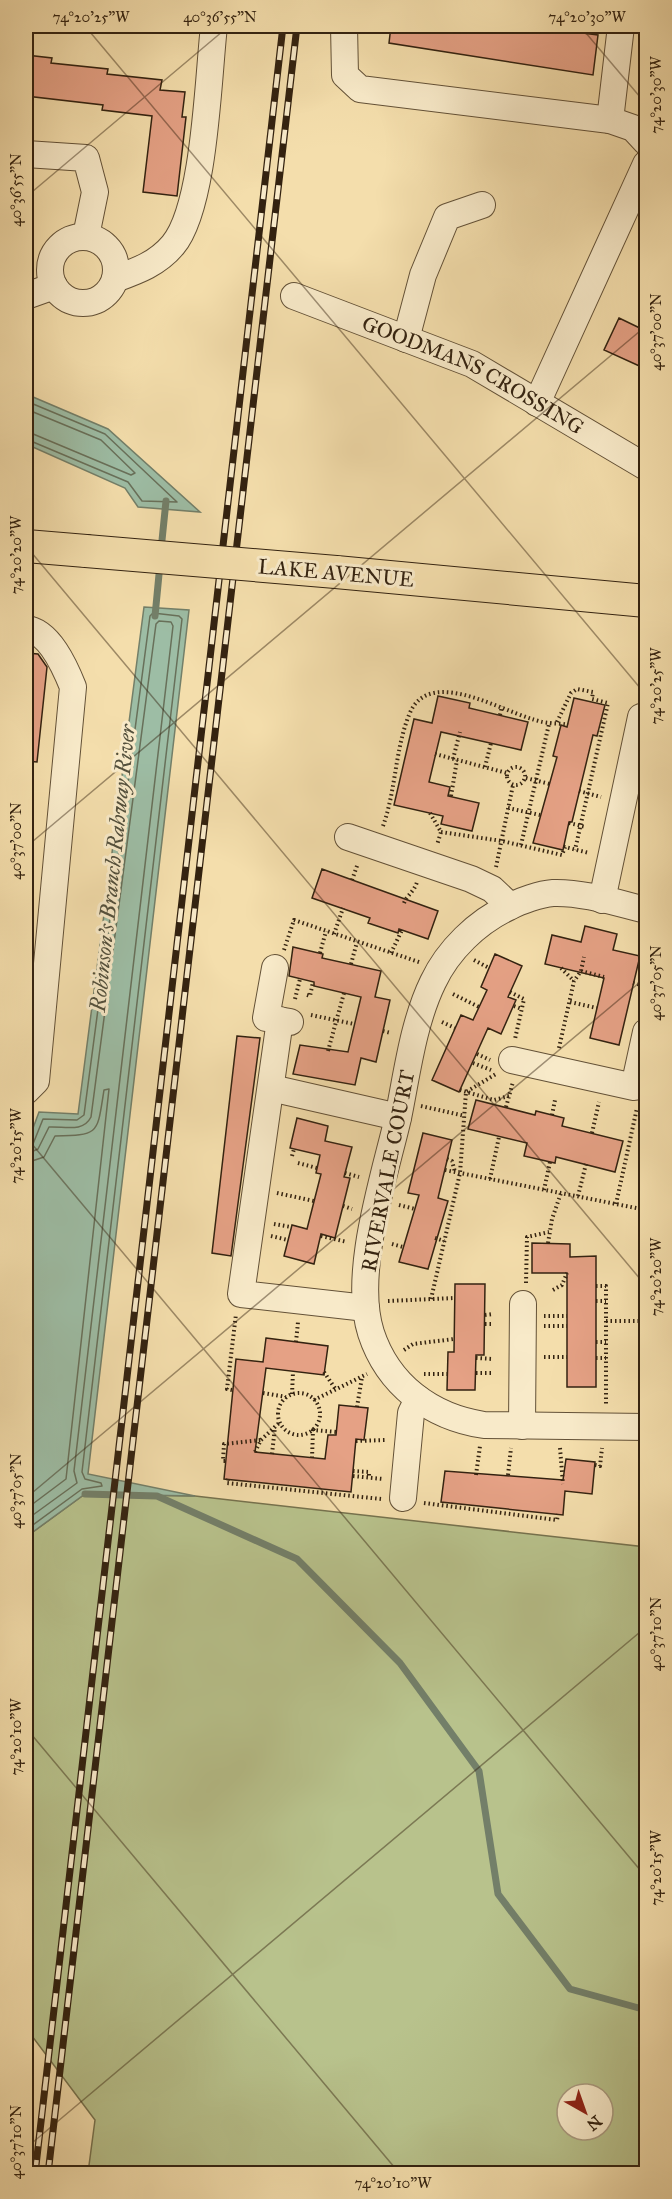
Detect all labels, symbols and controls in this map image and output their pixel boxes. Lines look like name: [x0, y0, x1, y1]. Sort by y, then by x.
text: 74°20'25"W: [53, 8, 130, 26]
text: 40°36'55"N: [183, 8, 257, 26]
text: 74°20'30"W: [548, 8, 626, 26]
text: 74°20'30"W: [647, 56, 665, 134]
text: 40°36'55"N: [7, 153, 25, 227]
text: 40°37'00"N: [647, 293, 665, 371]
street label: GOODMANS CROSSING: [358, 310, 588, 440]
text: 74°20'20"W: [7, 515, 25, 594]
street label: LAKE AVENUE: [257, 553, 415, 593]
text: 74°20'25"W: [647, 647, 665, 724]
water label: Robinson's Branch Rahway River: [84, 721, 141, 1014]
text: 40°37'00"N: [7, 802, 25, 880]
text: 40°37'05"N: [647, 945, 665, 1021]
street label: RIVERVALE COURT: [356, 1068, 420, 1274]
text: 74°20'15"W: [7, 1108, 25, 1184]
text: 74°20'20"W: [647, 1237, 665, 1316]
text: 40°37'05"N: [7, 1453, 25, 1529]
text: 40°37'10"N: [647, 1596, 665, 1671]
text: 74°20'10"W: [7, 1698, 25, 1776]
text: 74°20'15"W: [647, 1830, 665, 1906]
north arrow: [555, 2082, 615, 2142]
text: 40°37'10"N: [7, 2104, 25, 2179]
text: N: [583, 2111, 606, 2135]
text: 74°20'10"W: [354, 2174, 432, 2192]

